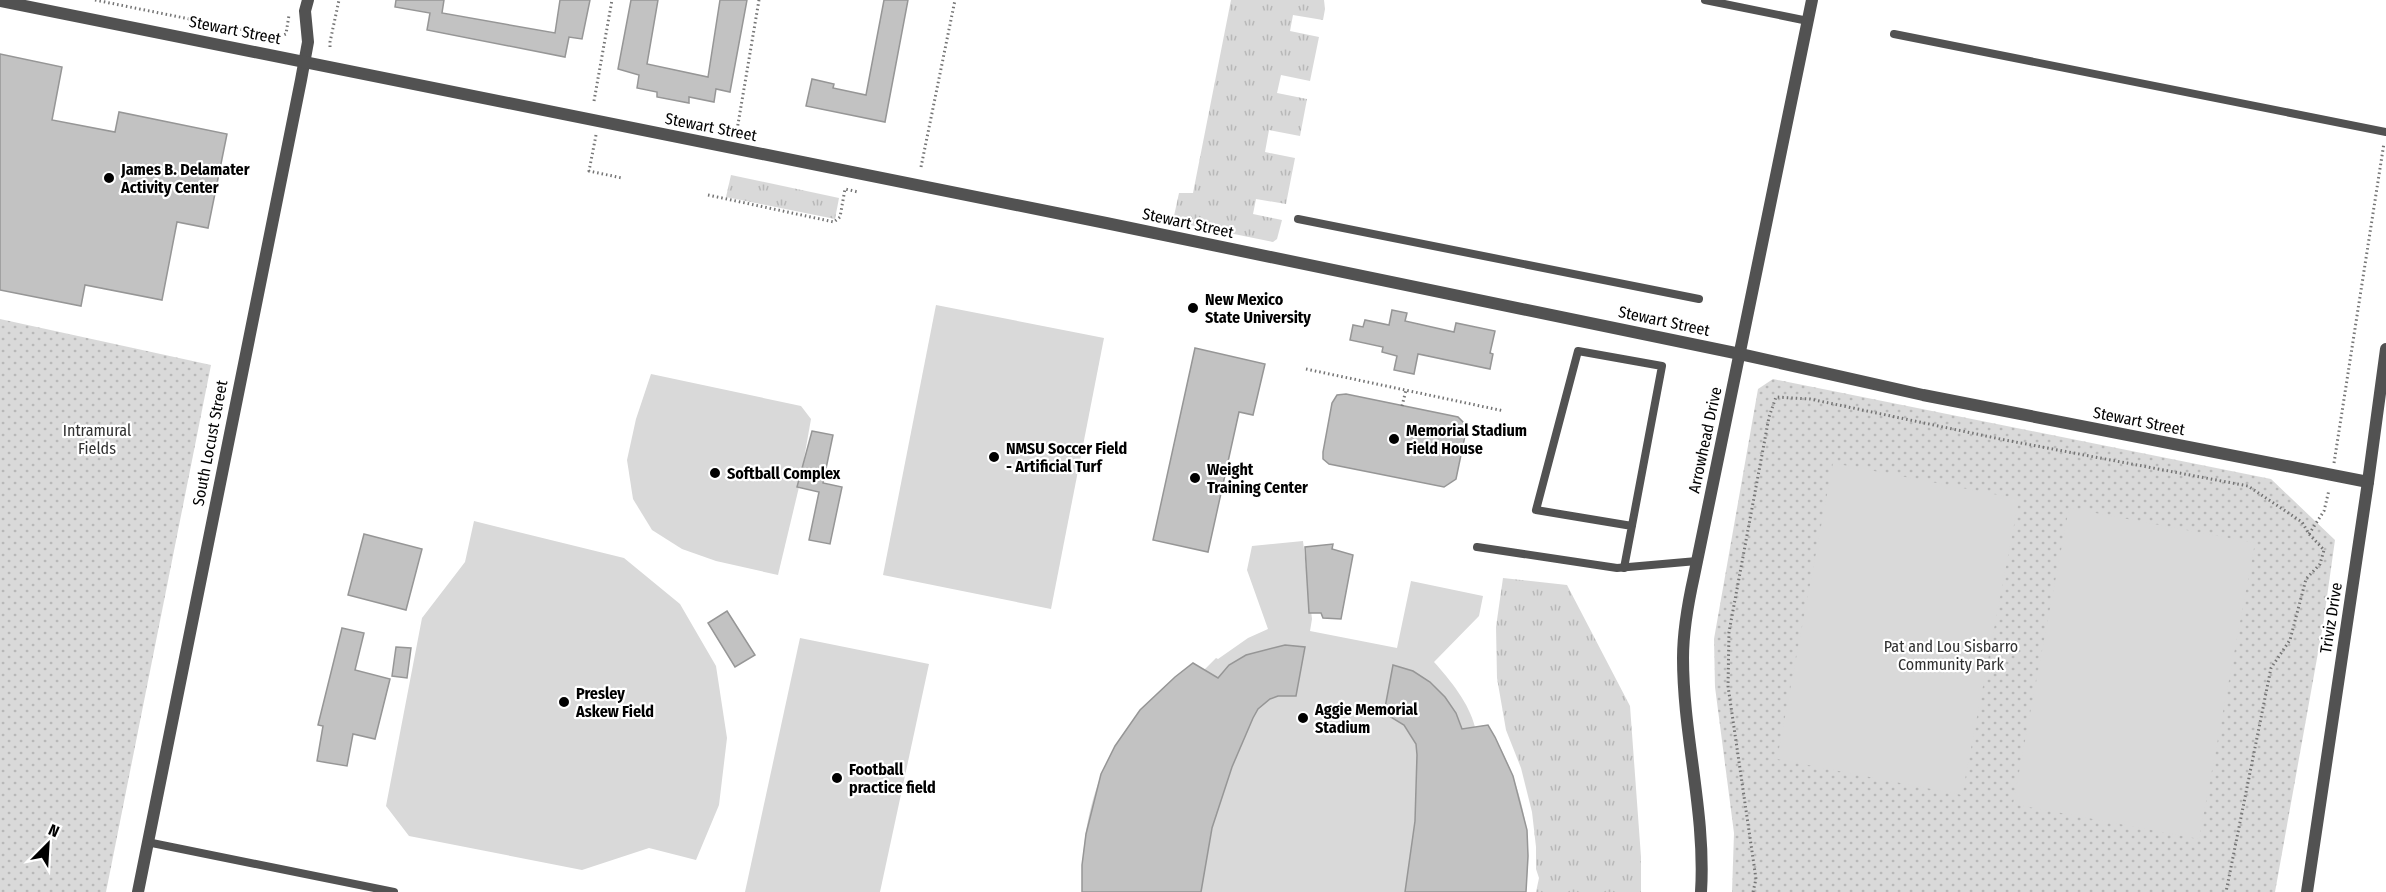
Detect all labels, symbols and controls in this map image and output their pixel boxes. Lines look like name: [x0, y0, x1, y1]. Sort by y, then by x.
street label: Stewart Street: [188, 12, 283, 48]
street label: Stewart Street: [664, 109, 759, 145]
place label: James B. Delamater Activity Center: [120, 160, 250, 197]
marker: James B. Delamater Activity Center: [102, 171, 116, 185]
street label: Stewart Street: [1141, 204, 1236, 242]
place label: New Mexico State University: [1205, 290, 1311, 327]
marker: New Mexico State University: [1186, 301, 1200, 315]
street label: Stewart Street: [1617, 302, 1712, 340]
street label: South Locust Street: [189, 378, 232, 507]
street label: Arrowhead Drive: [1684, 385, 1726, 495]
street label: Stewart Street: [2092, 403, 2187, 439]
park label: Intramural Fields: [63, 421, 131, 458]
place label: Memorial Stadium Field House: [1406, 421, 1527, 458]
marker: Memorial Stadium Field House: [1387, 432, 1401, 446]
place label: NMSU Soccer Field - Artificial Turf: [1006, 439, 1127, 476]
marker: NMSU Soccer Field - Artificial Turf: [987, 450, 1001, 464]
place label: Weight Training Center: [1207, 460, 1308, 497]
place label: Softball Complex: [727, 464, 841, 483]
marker: Softball Complex: [708, 466, 722, 480]
marker: Weight Training Center: [1188, 471, 1202, 485]
street label: Triviz Drive: [2316, 581, 2346, 655]
park label: Pat and Lou Sisbarro Community Park: [1884, 637, 2018, 674]
place label: Presley Askew Field: [575, 684, 654, 721]
marker: Presley Askew Field: [557, 695, 571, 709]
place label: Aggie Memorial Stadium: [1314, 700, 1418, 737]
marker: Aggie Memorial Stadium: [1296, 711, 1310, 725]
place label: Football practice field: [849, 760, 936, 797]
marker: Football practice field: [830, 771, 844, 785]
north arrow: [18, 814, 78, 874]
text: N: [46, 820, 62, 841]

